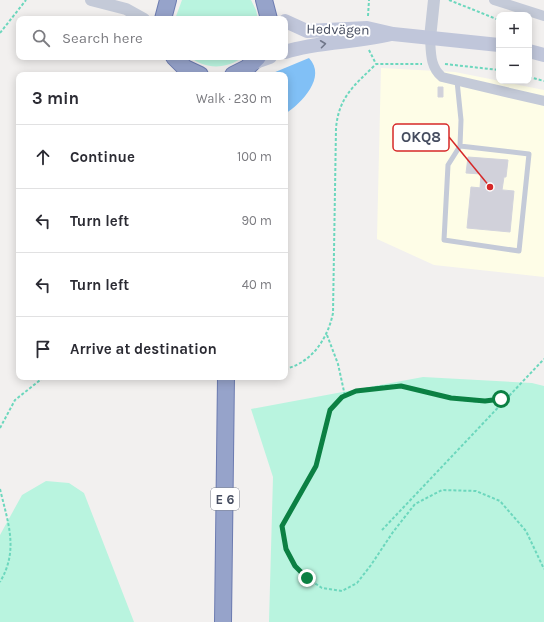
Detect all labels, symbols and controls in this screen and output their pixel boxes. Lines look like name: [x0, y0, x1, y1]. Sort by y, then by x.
map controls: [496, 12, 532, 84]
button: +: [496, 12, 532, 48]
search box: [16, 16, 288, 60]
street label: Hedvägen: [306, 20, 370, 39]
icon: search: [30, 27, 52, 49]
text: Search here: [62, 29, 143, 47]
one-way arrow: [320, 40, 326, 49]
button: −: [496, 48, 532, 84]
text: 3 min: [32, 88, 79, 108]
text: Walk · 230 m: [196, 91, 272, 106]
callout: OKQ8: [393, 124, 449, 151]
text: OKQ8: [401, 128, 441, 146]
icon: ahead: [32, 146, 54, 168]
text: Continue: [70, 148, 135, 166]
text: 100 m: [237, 149, 272, 164]
icon: left: [32, 210, 54, 232]
text: Turn left: [70, 212, 129, 230]
text: 90 m: [241, 213, 272, 228]
icon: left: [32, 274, 54, 296]
text: Turn left: [70, 276, 129, 294]
text: 40 m: [242, 277, 272, 292]
icon: arrive: [32, 338, 54, 360]
text: Arrive at destination: [70, 340, 217, 358]
route start: [492, 390, 510, 408]
road number: E 6: [211, 488, 239, 510]
route end: [298, 569, 316, 587]

